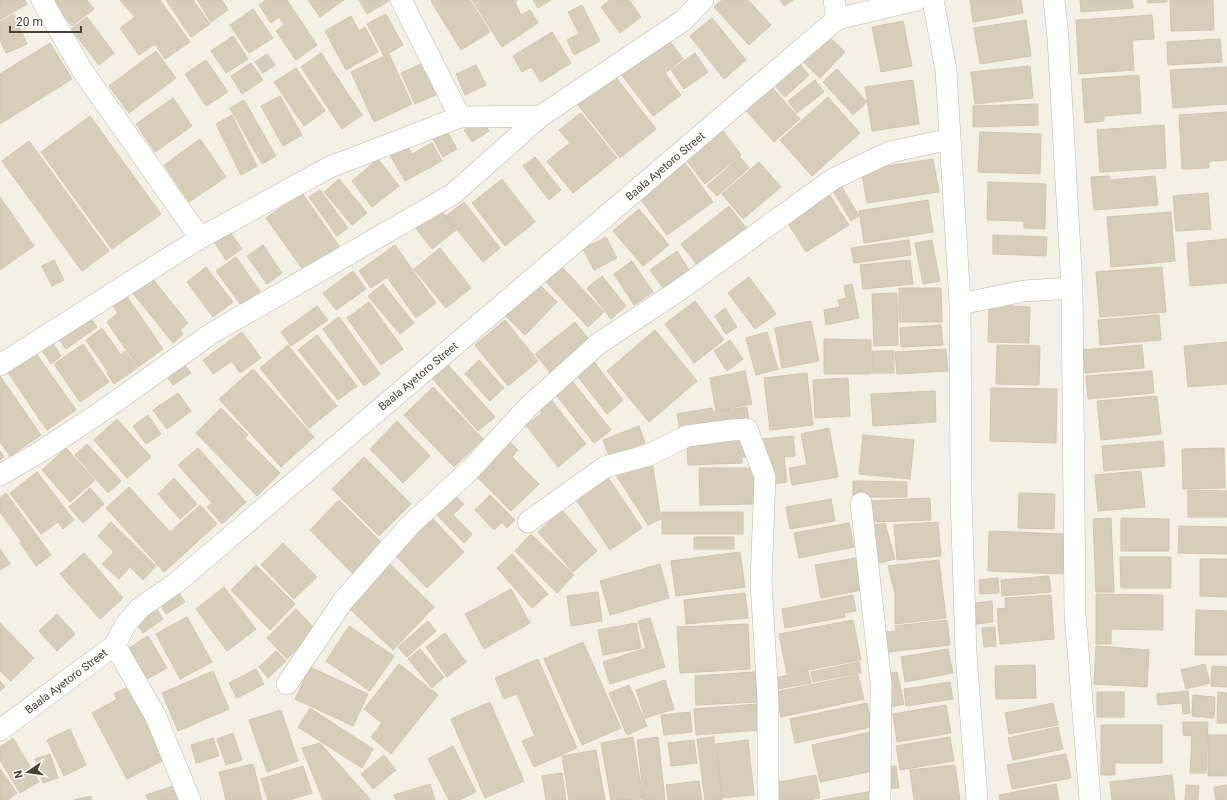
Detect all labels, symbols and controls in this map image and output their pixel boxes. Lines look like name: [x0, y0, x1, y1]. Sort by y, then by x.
scale bar: [10, 8, 81, 34]
text: 20 m: [16, 15, 43, 29]
street label: Baala Ayetoro Street: [623, 129, 708, 203]
street label: Baala Ayetoro Street: [376, 339, 461, 413]
street label: Baala Ayetoro Street: [23, 646, 110, 717]
north arrow: [8, 752, 48, 792]
text: N: [11, 769, 26, 779]

